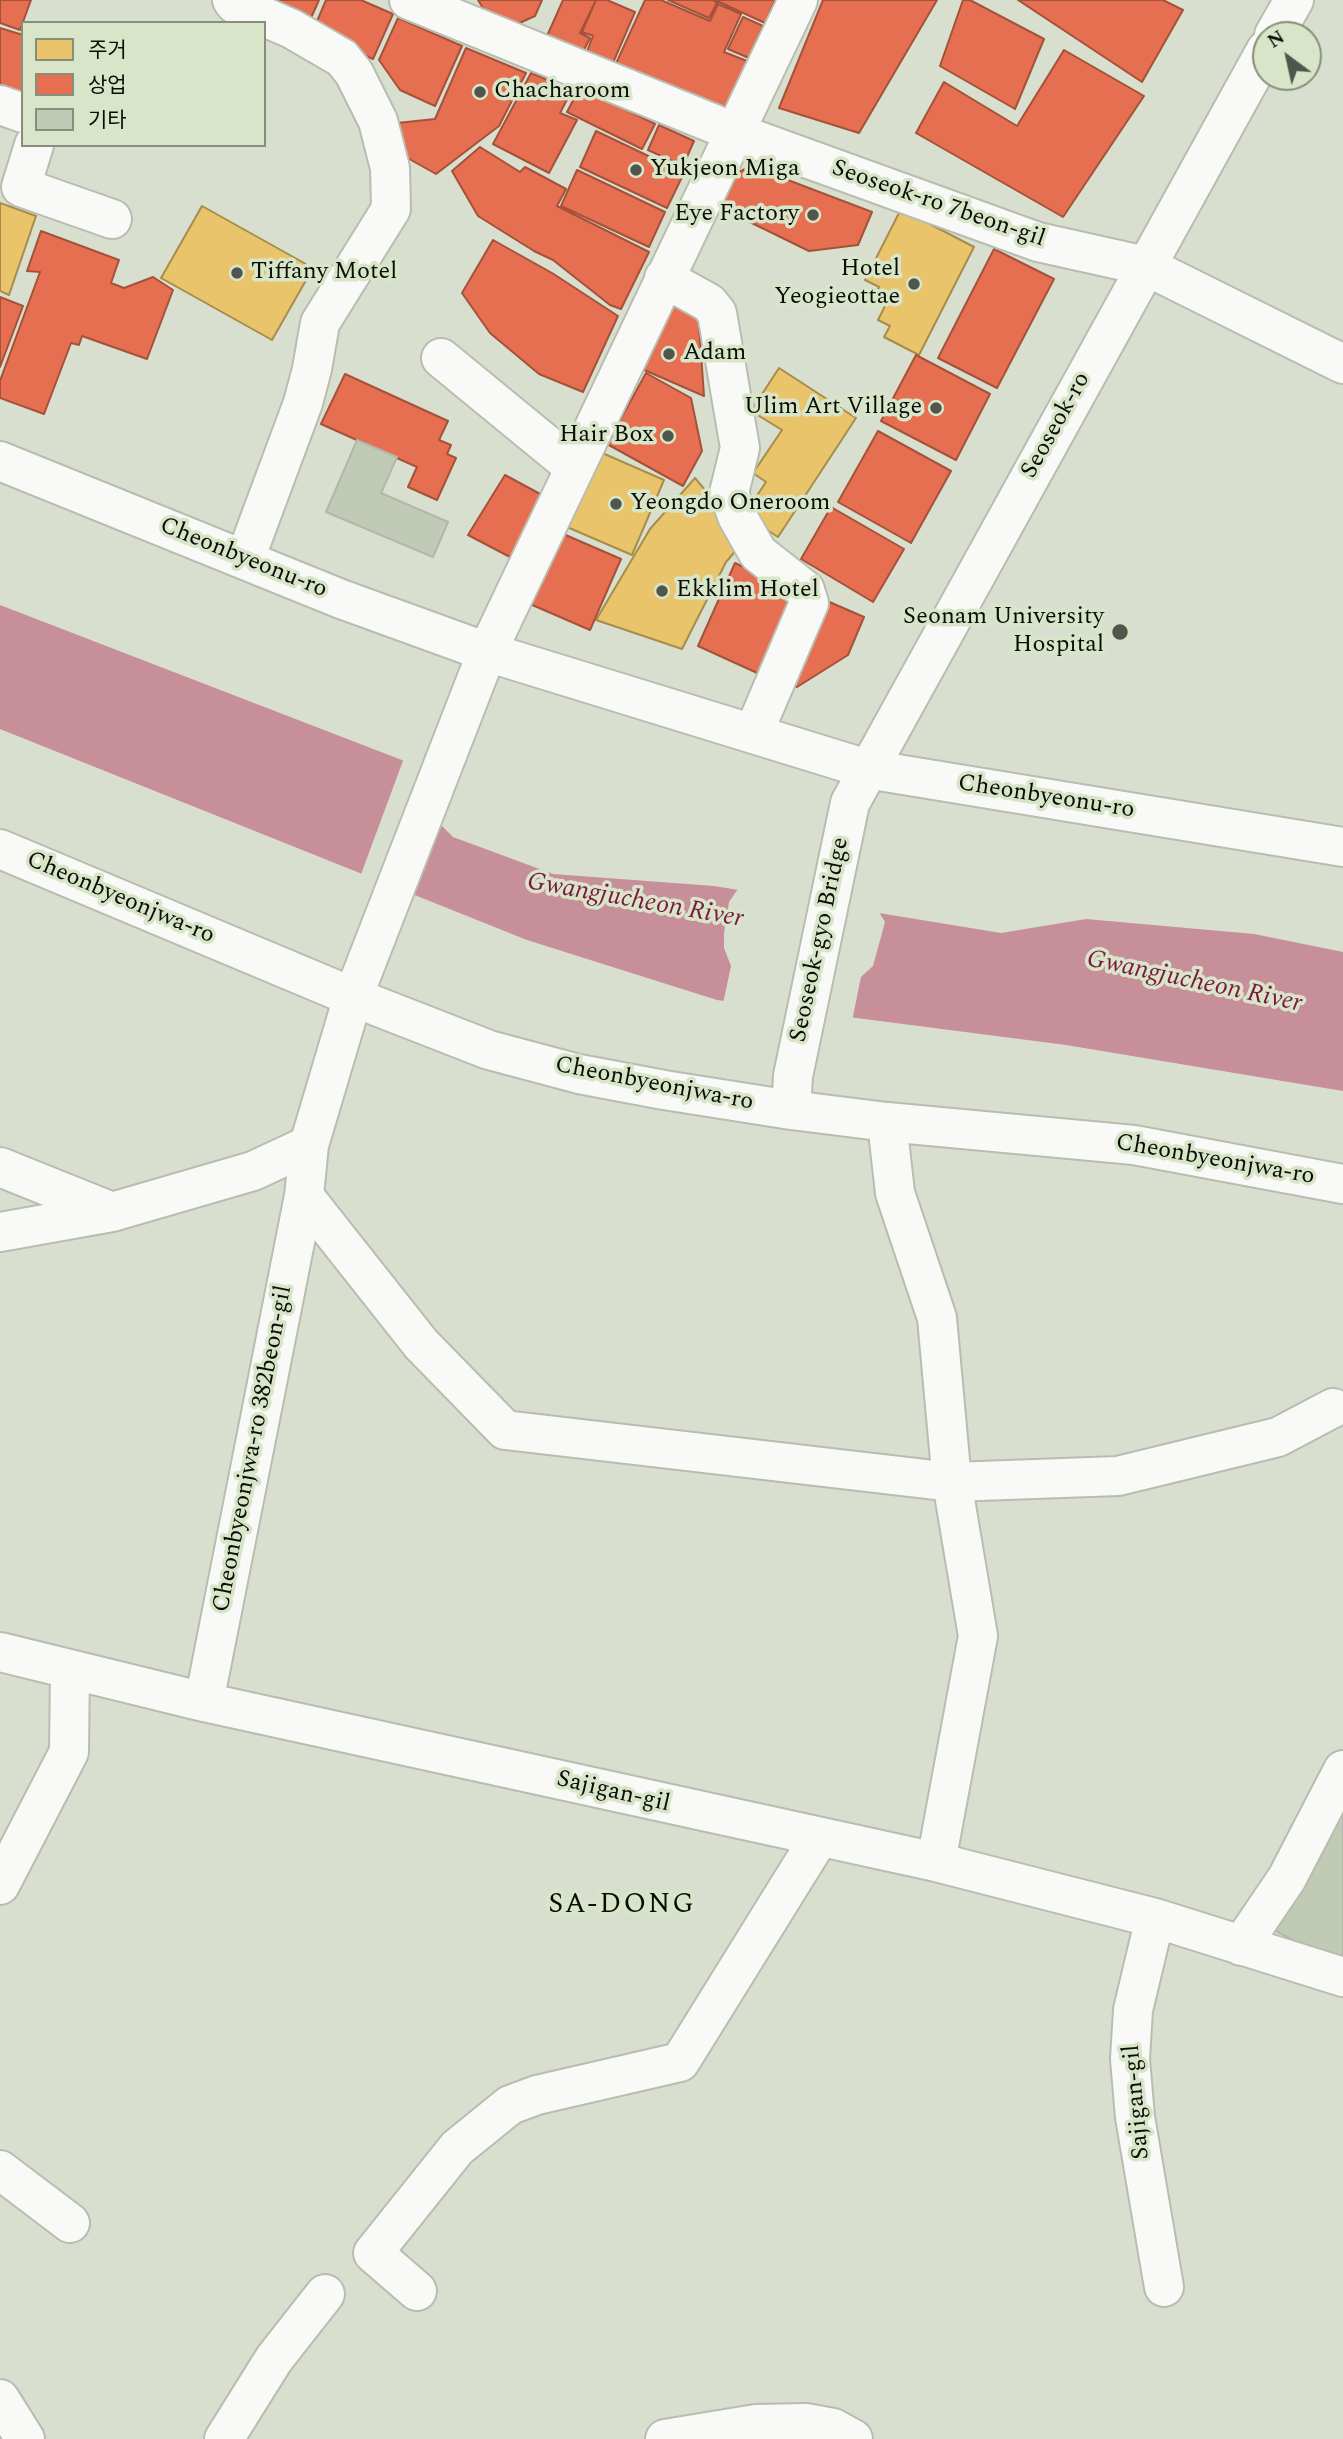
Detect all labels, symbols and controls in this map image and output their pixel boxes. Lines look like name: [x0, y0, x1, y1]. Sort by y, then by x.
legend: [21, 21, 266, 147]
north arrow: [1252, 21, 1322, 91]
text: N: [1262, 23, 1291, 56]
text: 주거: [88, 35, 127, 67]
text: 상업: [88, 70, 127, 102]
place label: Chacharoom: [494, 78, 630, 106]
marker: Chacharoom: [472, 84, 488, 100]
text: 기타: [88, 105, 127, 137]
street label: Seoseok-ro 7beon-gil: [828, 155, 1048, 255]
place label: Yukjeon Miga: [650, 156, 800, 184]
marker: Yukjeon Miga: [628, 162, 644, 178]
place label: Eye Factory: [674, 201, 799, 229]
marker: Eye Factory: [805, 207, 821, 223]
place label: Hotel Yeogieottae: [774, 256, 900, 312]
place label: Tiffany Motel: [251, 259, 397, 287]
marker: Tiffany Motel: [229, 265, 245, 281]
marker: Hotel Yeogieottae: [906, 276, 922, 292]
place label: Adam: [683, 340, 746, 368]
marker: Adam: [661, 346, 677, 362]
street label: Seoseok-ro: [1016, 368, 1098, 484]
place label: Ulim Art Village: [744, 394, 922, 422]
marker: Ulim Art Village: [928, 400, 944, 416]
place label: Hair Box: [559, 422, 654, 450]
marker: Hair Box: [660, 428, 676, 444]
place label: Yeongdo Oneroom: [630, 490, 830, 518]
marker: Yeongdo Oneroom: [608, 496, 624, 512]
street label: Cheonbyeonu-ro: [155, 512, 331, 606]
place label: Ekklim Hotel: [676, 577, 819, 605]
marker: Ekklim Hotel: [654, 583, 670, 599]
place label: Seonam University Hospital: [903, 604, 1104, 660]
marker: Seonam University Hospital: [1110, 622, 1130, 642]
street label: Cheonbyeonu-ro: [956, 770, 1136, 826]
street label: Seoseok-gyo Bridge: [785, 835, 857, 1045]
street label: Cheonbyeonjwa-ro: [22, 846, 218, 952]
water label: Gwangjucheon River: [524, 868, 746, 936]
water label: Gwangjucheon River: [1084, 945, 1304, 1021]
street label: Cheonbyeonjwa-ro: [552, 1052, 756, 1118]
street label: Cheonbyeonjwa-ro: [1113, 1129, 1317, 1193]
street label: Cheonbyeonjwa-ro 382beon-gil: [208, 1283, 300, 1615]
street label: Sajigan-gil: [554, 1766, 672, 1820]
district label: SA-DONG: [549, 1890, 695, 1924]
street label: Sajigan-gil: [1119, 2043, 1157, 2161]

